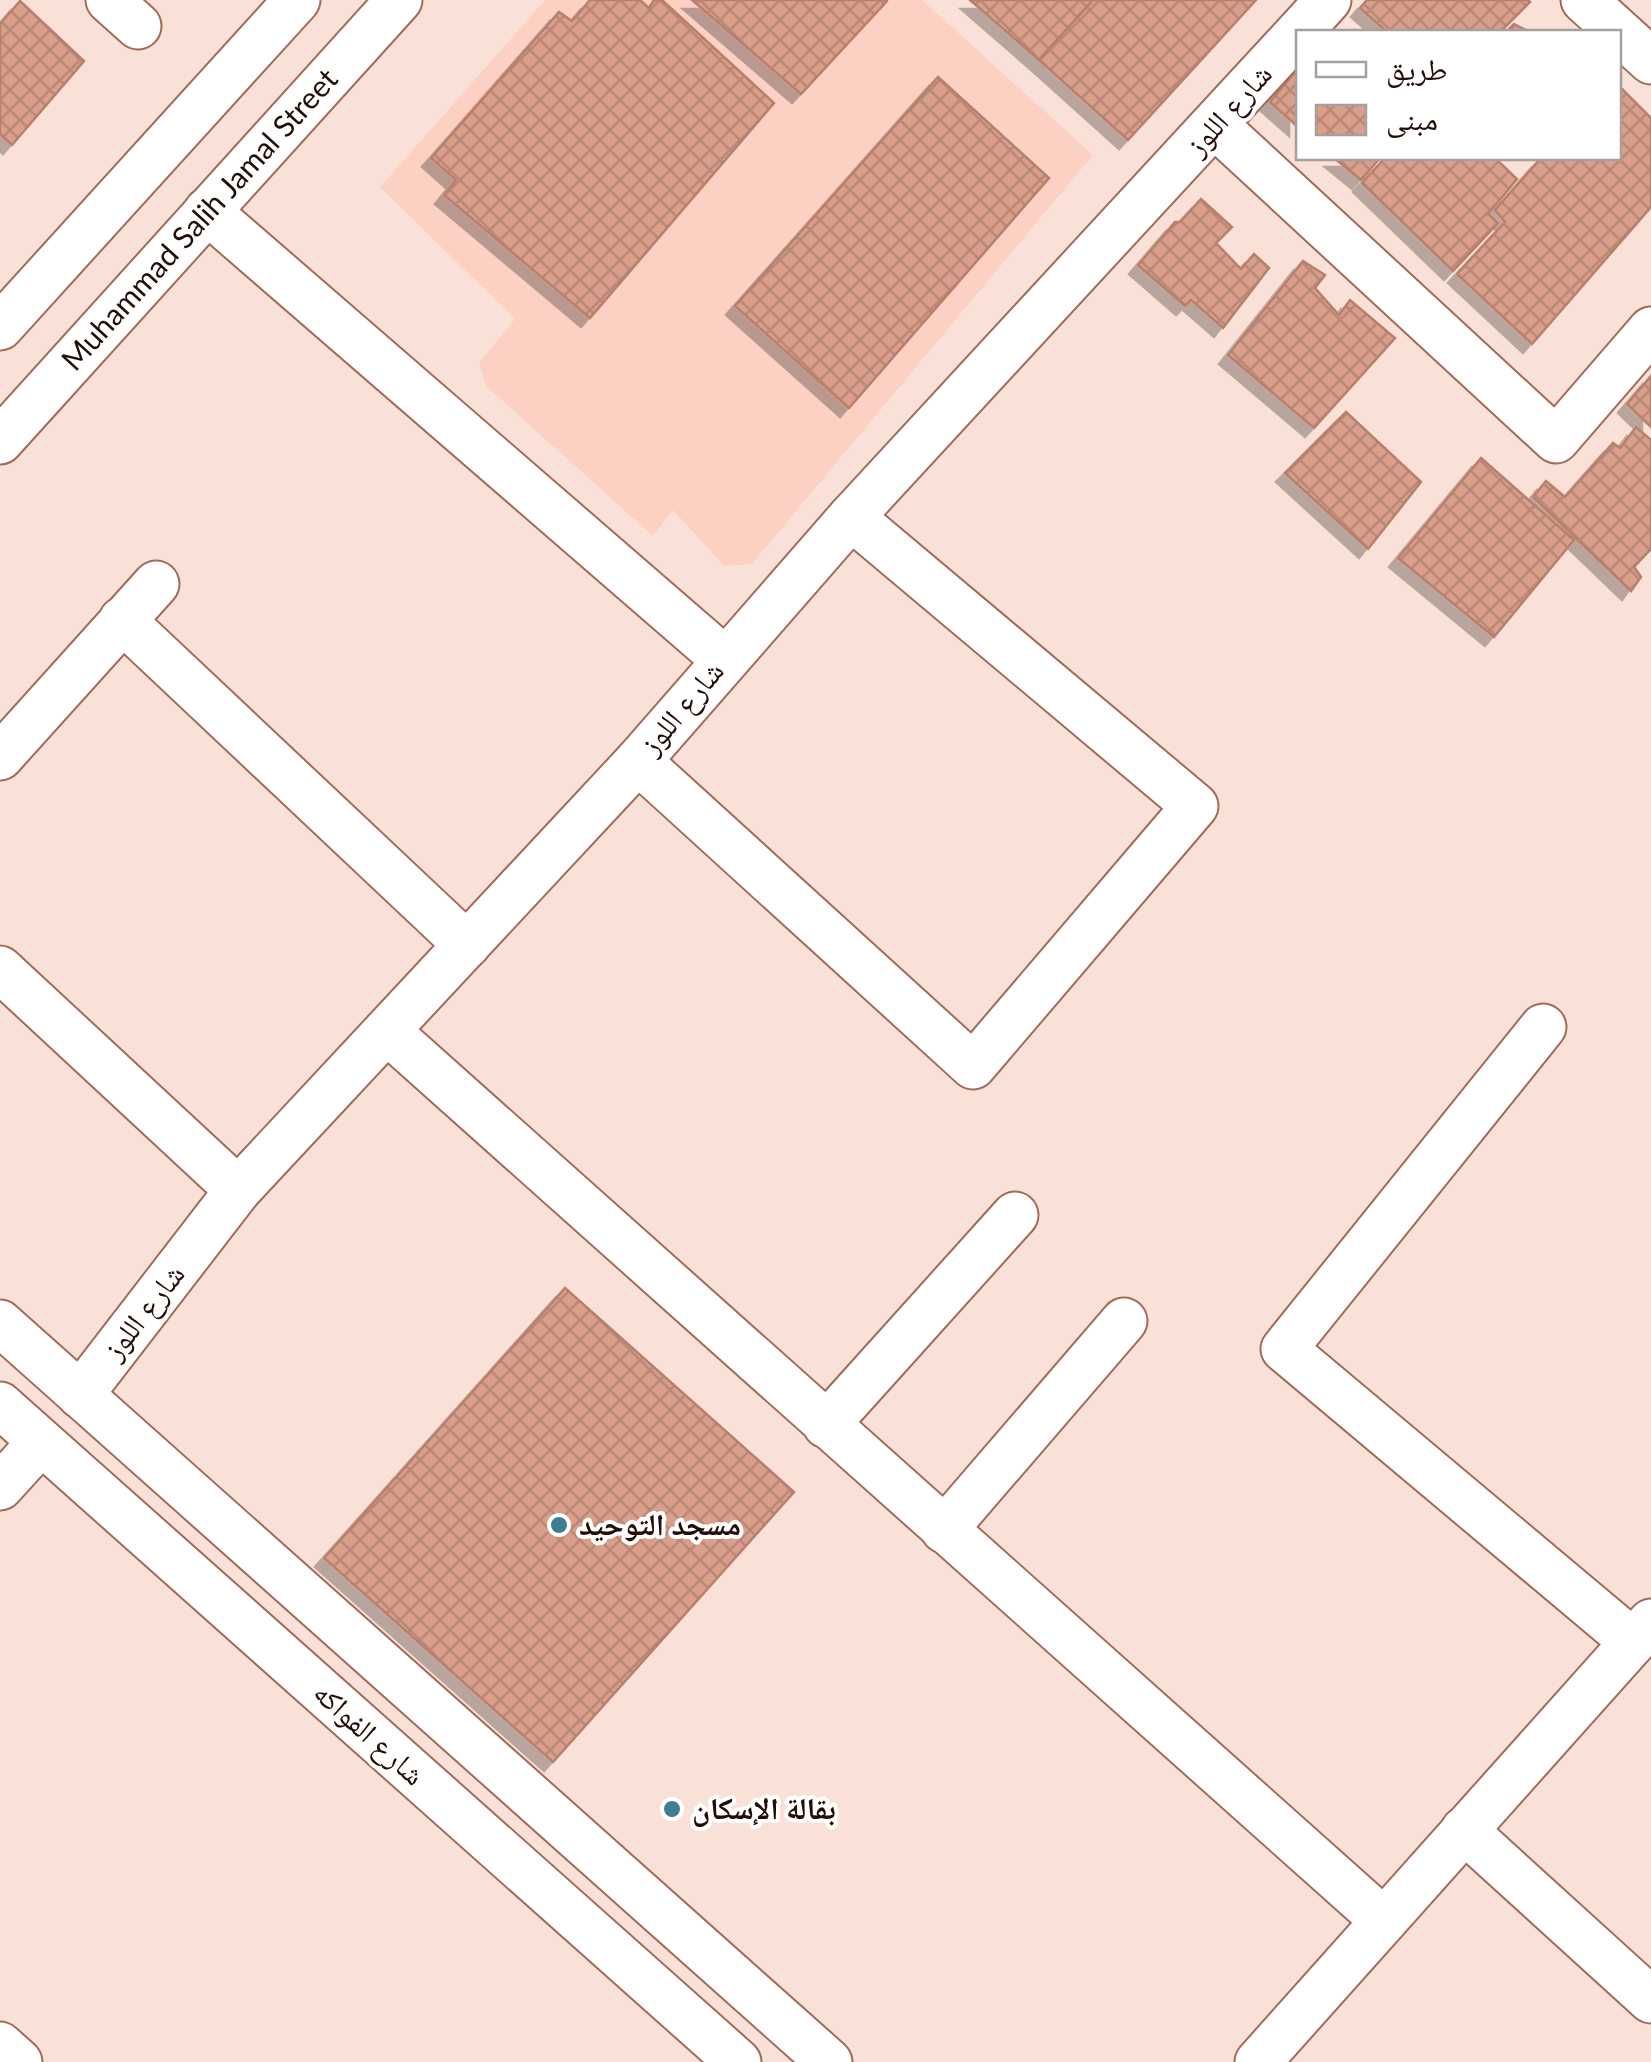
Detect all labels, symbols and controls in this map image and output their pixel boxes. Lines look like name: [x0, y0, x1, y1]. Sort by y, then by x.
legend: [1296, 30, 1621, 160]
text: طريق: [1386, 50, 1447, 88]
street label: شارع اللوز: [1176, 55, 1280, 165]
street label: Muhammad Salih Jamal Street: [53, 60, 344, 377]
text: مبنى: [1386, 100, 1438, 138]
street label: شارع اللوز: [630, 653, 732, 764]
street label: شارع اللوز: [93, 1256, 193, 1368]
place label: مسجد التوحيد: [579, 1505, 741, 1542]
marker: مسجد التوحيد: [548, 1514, 570, 1536]
street label: شارع الفواكه: [305, 1673, 433, 1794]
place label: بقالة الإسكان: [692, 1789, 836, 1827]
marker: بقالة الإسكان: [661, 1798, 683, 1820]

